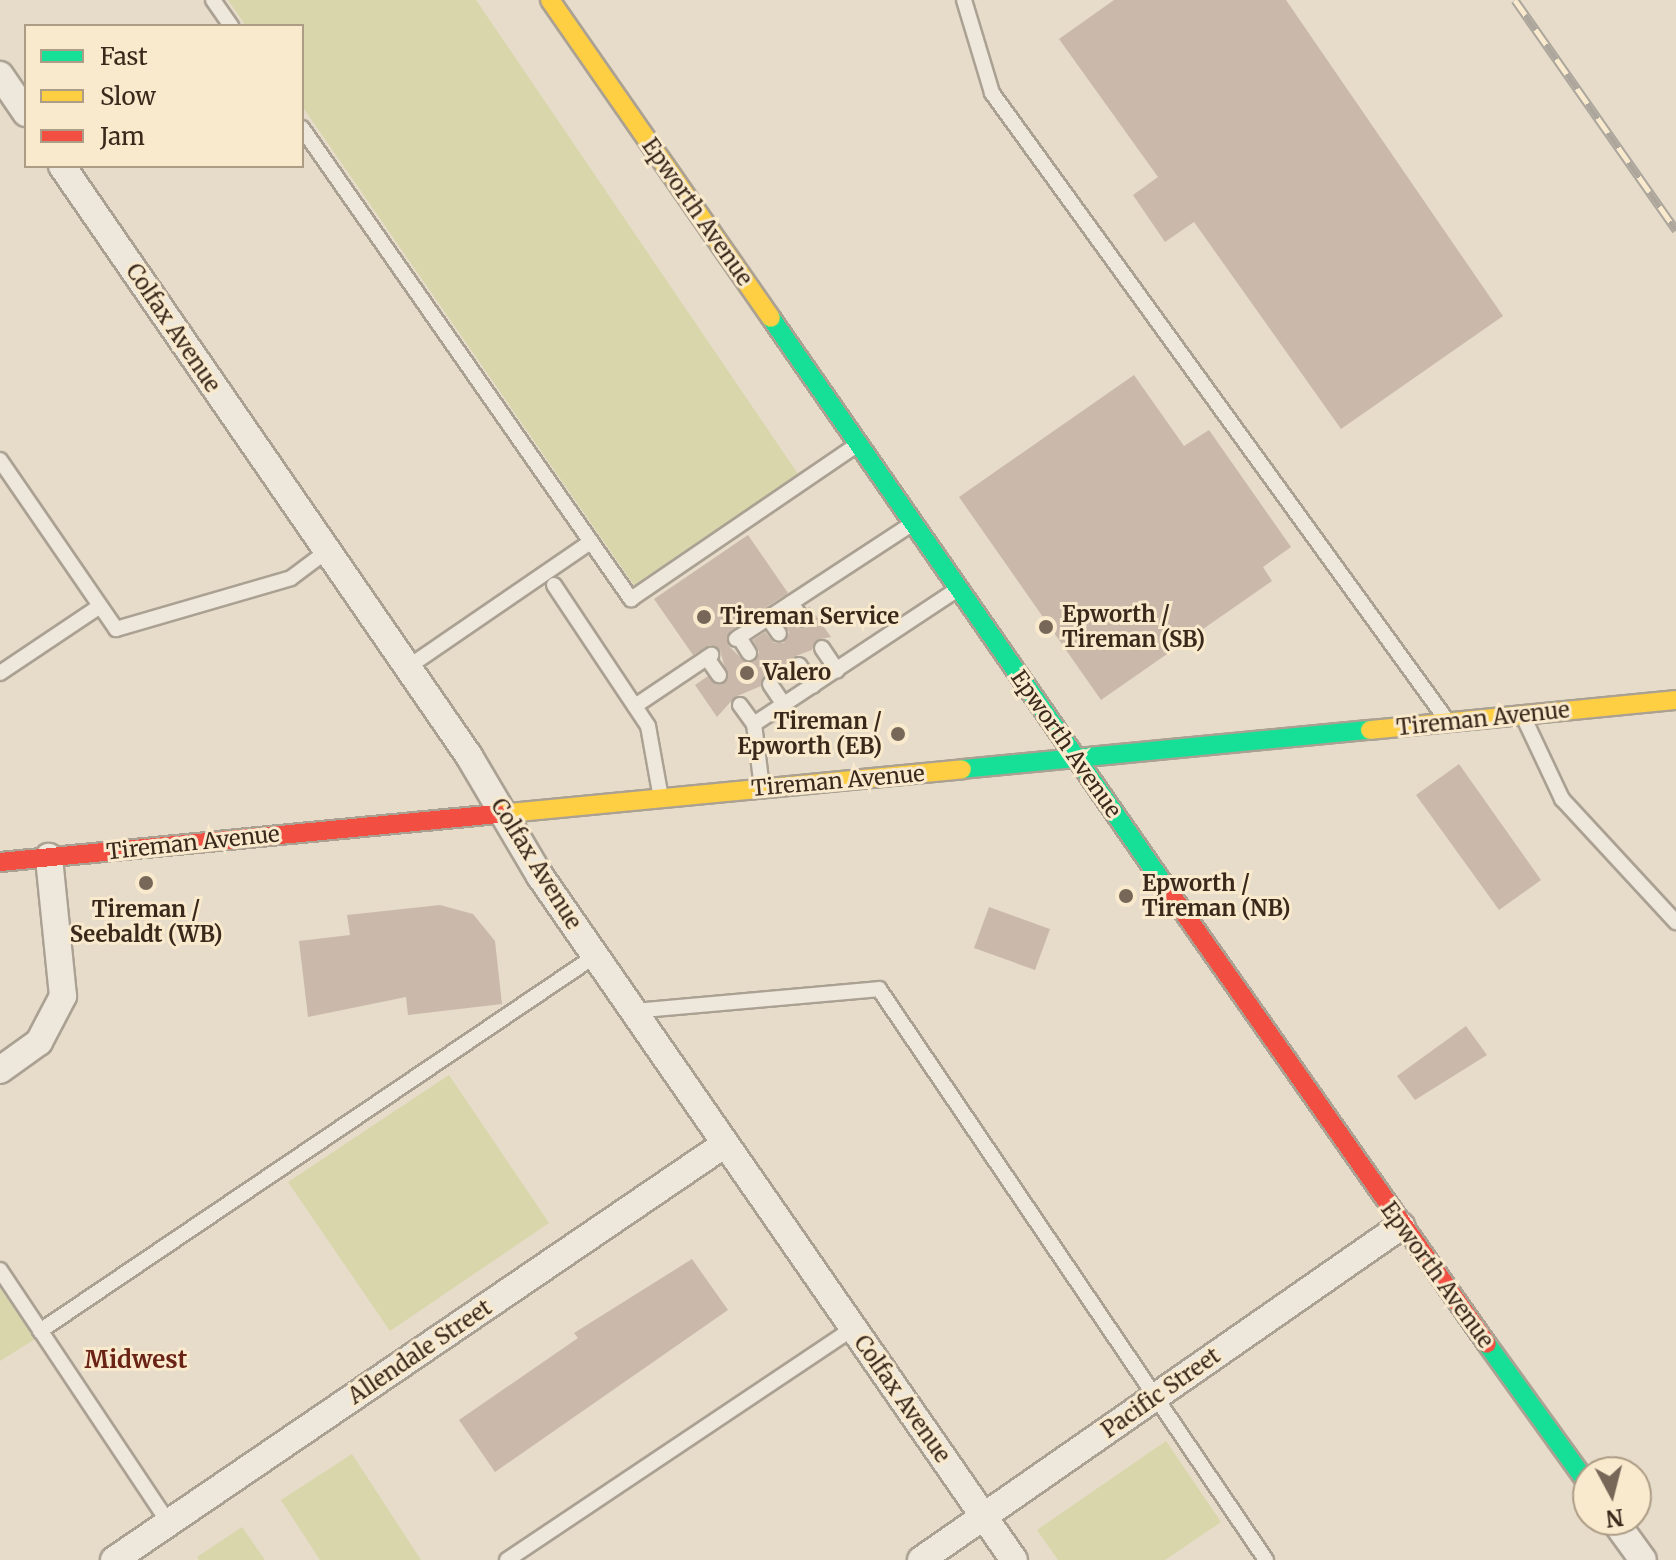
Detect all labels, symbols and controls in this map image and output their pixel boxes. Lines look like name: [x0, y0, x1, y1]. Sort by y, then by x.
legend: [24, 24, 304, 168]
text: Fast: [100, 41, 148, 72]
text: Slow: [100, 81, 156, 112]
text: Jam: [100, 121, 145, 152]
street label: Epworth Avenue: [636, 133, 758, 291]
street label: Colfax Avenue: [120, 259, 226, 397]
place label: Epworth / Tireman (SB): [1062, 601, 1205, 652]
place label: Tireman Service: [720, 604, 899, 630]
marker: Tireman Service: [695, 608, 713, 626]
marker: Epworth / Tireman (SB): [1037, 618, 1055, 636]
place label: Valero: [763, 660, 831, 686]
marker: Valero: [738, 664, 756, 682]
street label: Epworth Avenue: [1005, 665, 1127, 823]
street label: Tireman Avenue: [1395, 697, 1571, 741]
place label: Tireman / Epworth (EB): [737, 708, 882, 760]
marker: Tireman / Epworth (EB): [889, 725, 907, 743]
street label: Tireman Avenue: [750, 760, 926, 802]
street label: Colfax Avenue: [485, 794, 587, 934]
street label: Tireman Avenue: [105, 821, 281, 865]
place label: Epworth / Tireman (NB): [1142, 870, 1290, 922]
marker: Tireman / Seebaldt (WB): [137, 874, 155, 892]
marker: Epworth / Tireman (NB): [1117, 887, 1135, 905]
place label: Tireman / Seebaldt (WB): [70, 896, 222, 948]
street label: Epworth Avenue: [1375, 1197, 1499, 1353]
street label: Allendale Street: [343, 1294, 497, 1410]
street label: Colfax Avenue: [848, 1330, 956, 1468]
street label: Pacific Street: [1097, 1342, 1225, 1444]
district label: Midwest: [85, 1346, 187, 1374]
north arrow: [1572, 1456, 1652, 1536]
text: N: [1604, 1503, 1625, 1533]

